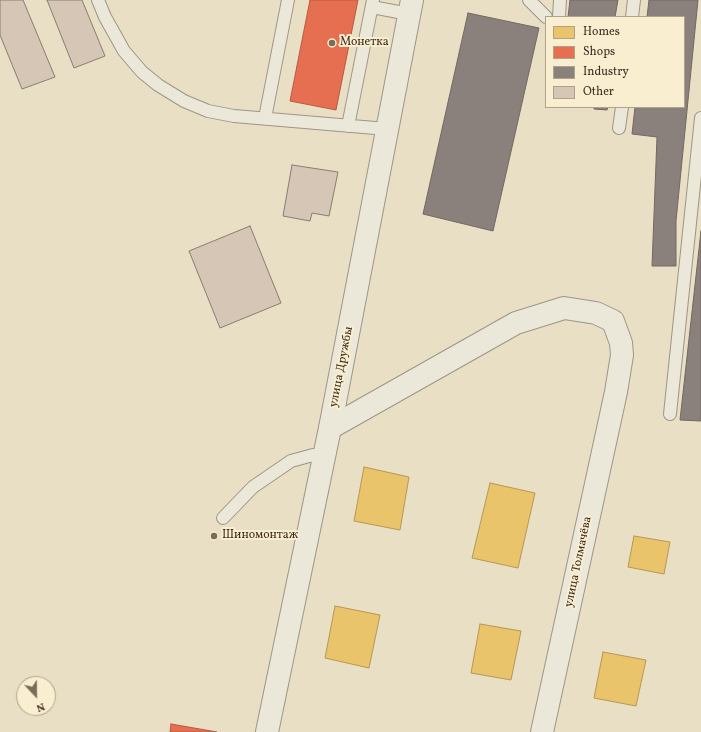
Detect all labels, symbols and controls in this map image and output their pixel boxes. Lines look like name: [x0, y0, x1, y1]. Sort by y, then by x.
legend: [545, 16, 685, 108]
text: Homes: [583, 24, 620, 40]
place label: Монетка: [340, 36, 389, 50]
marker: Монетка: [327, 38, 337, 48]
text: Shops: [583, 44, 615, 60]
text: Industry: [583, 64, 629, 80]
text: Other: [583, 84, 614, 100]
street label: улица Дружбы: [327, 325, 357, 409]
street label: улица Толмачёва: [562, 515, 596, 609]
place label: Шиномонтаж: [222, 529, 298, 543]
marker: Шиномонтаж: [209, 531, 219, 541]
north arrow: [16, 676, 56, 716]
text: N: [34, 698, 47, 715]

